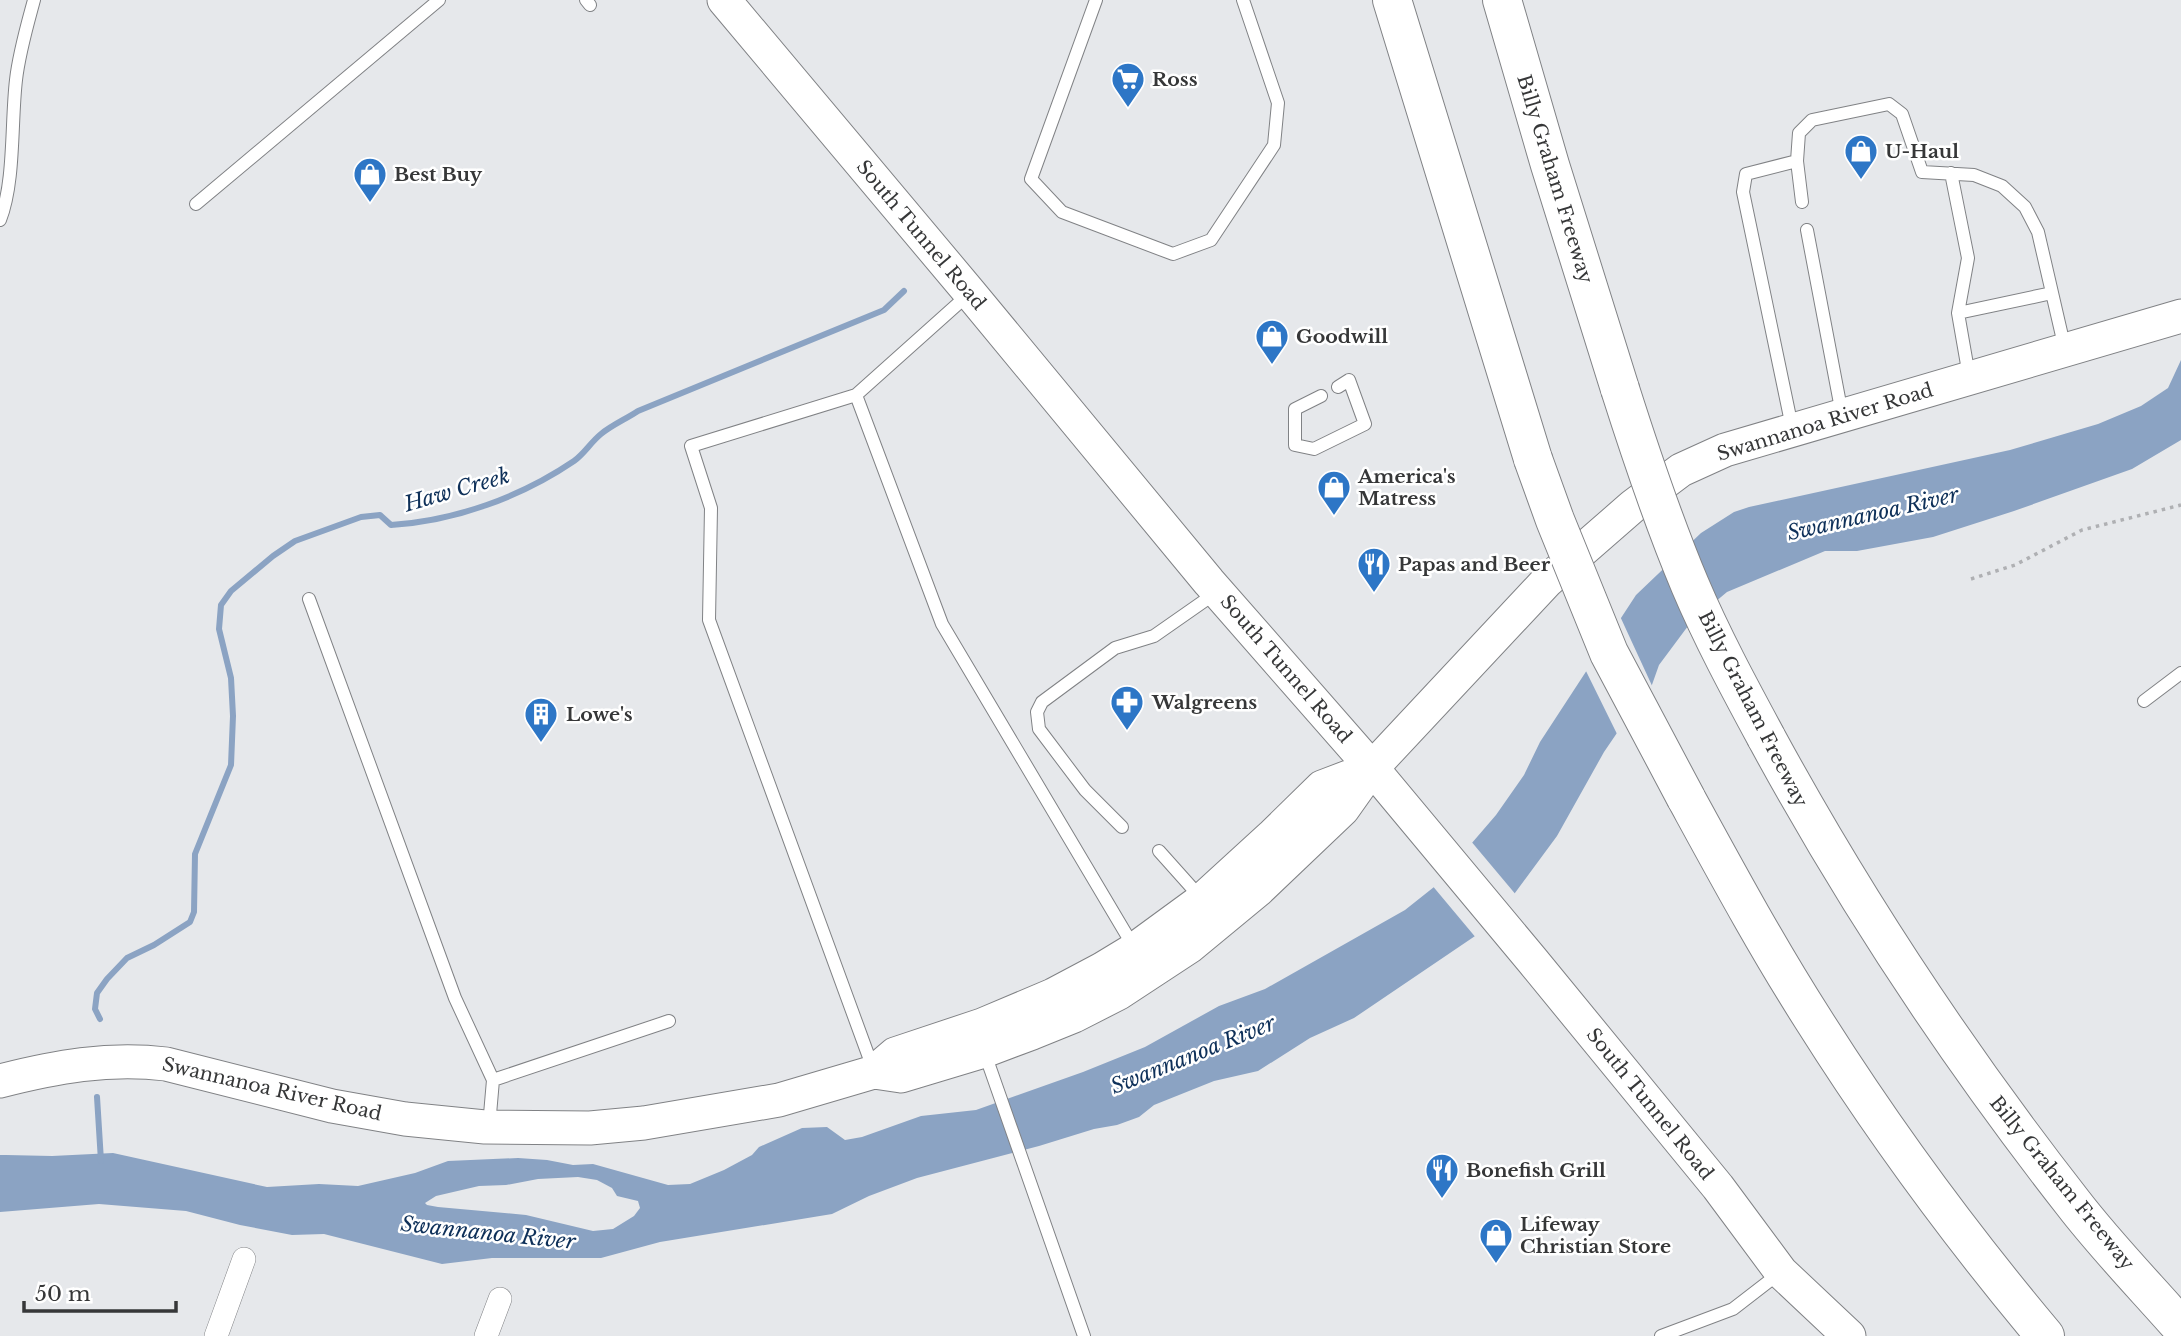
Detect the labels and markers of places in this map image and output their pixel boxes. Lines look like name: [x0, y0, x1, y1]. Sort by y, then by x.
supermarket icon: Ross: [1109, 60, 1147, 109]
place label: Ross: [1152, 68, 1198, 91]
shop icon: U-Haul: [1842, 132, 1880, 181]
place label: U-Haul: [1885, 140, 1959, 163]
shop icon: Best Buy: [351, 155, 389, 204]
place label: Best Buy: [394, 163, 483, 186]
shop icon: Goodwill: [1253, 317, 1291, 366]
place label: Goodwill: [1296, 325, 1388, 348]
place label: America's Matress: [1357, 465, 1456, 510]
shop icon: America's Matress: [1315, 468, 1353, 517]
restaurant icon: Papas and Beer: [1355, 545, 1393, 594]
place label: Papas and Beer: [1398, 553, 1551, 576]
pharmacy icon: Walgreens: [1108, 683, 1146, 732]
place label: Walgreens: [1151, 691, 1257, 714]
building icon: Lowe's: [522, 695, 560, 744]
place label: Lowe's: [566, 703, 633, 726]
restaurant icon: Bonefish Grill: [1423, 1151, 1461, 1200]
place label: Bonefish Grill: [1466, 1159, 1606, 1182]
place label: Lifeway Christian Store: [1520, 1213, 1671, 1258]
shop icon: Lifeway Christian Store: [1477, 1216, 1515, 1265]

